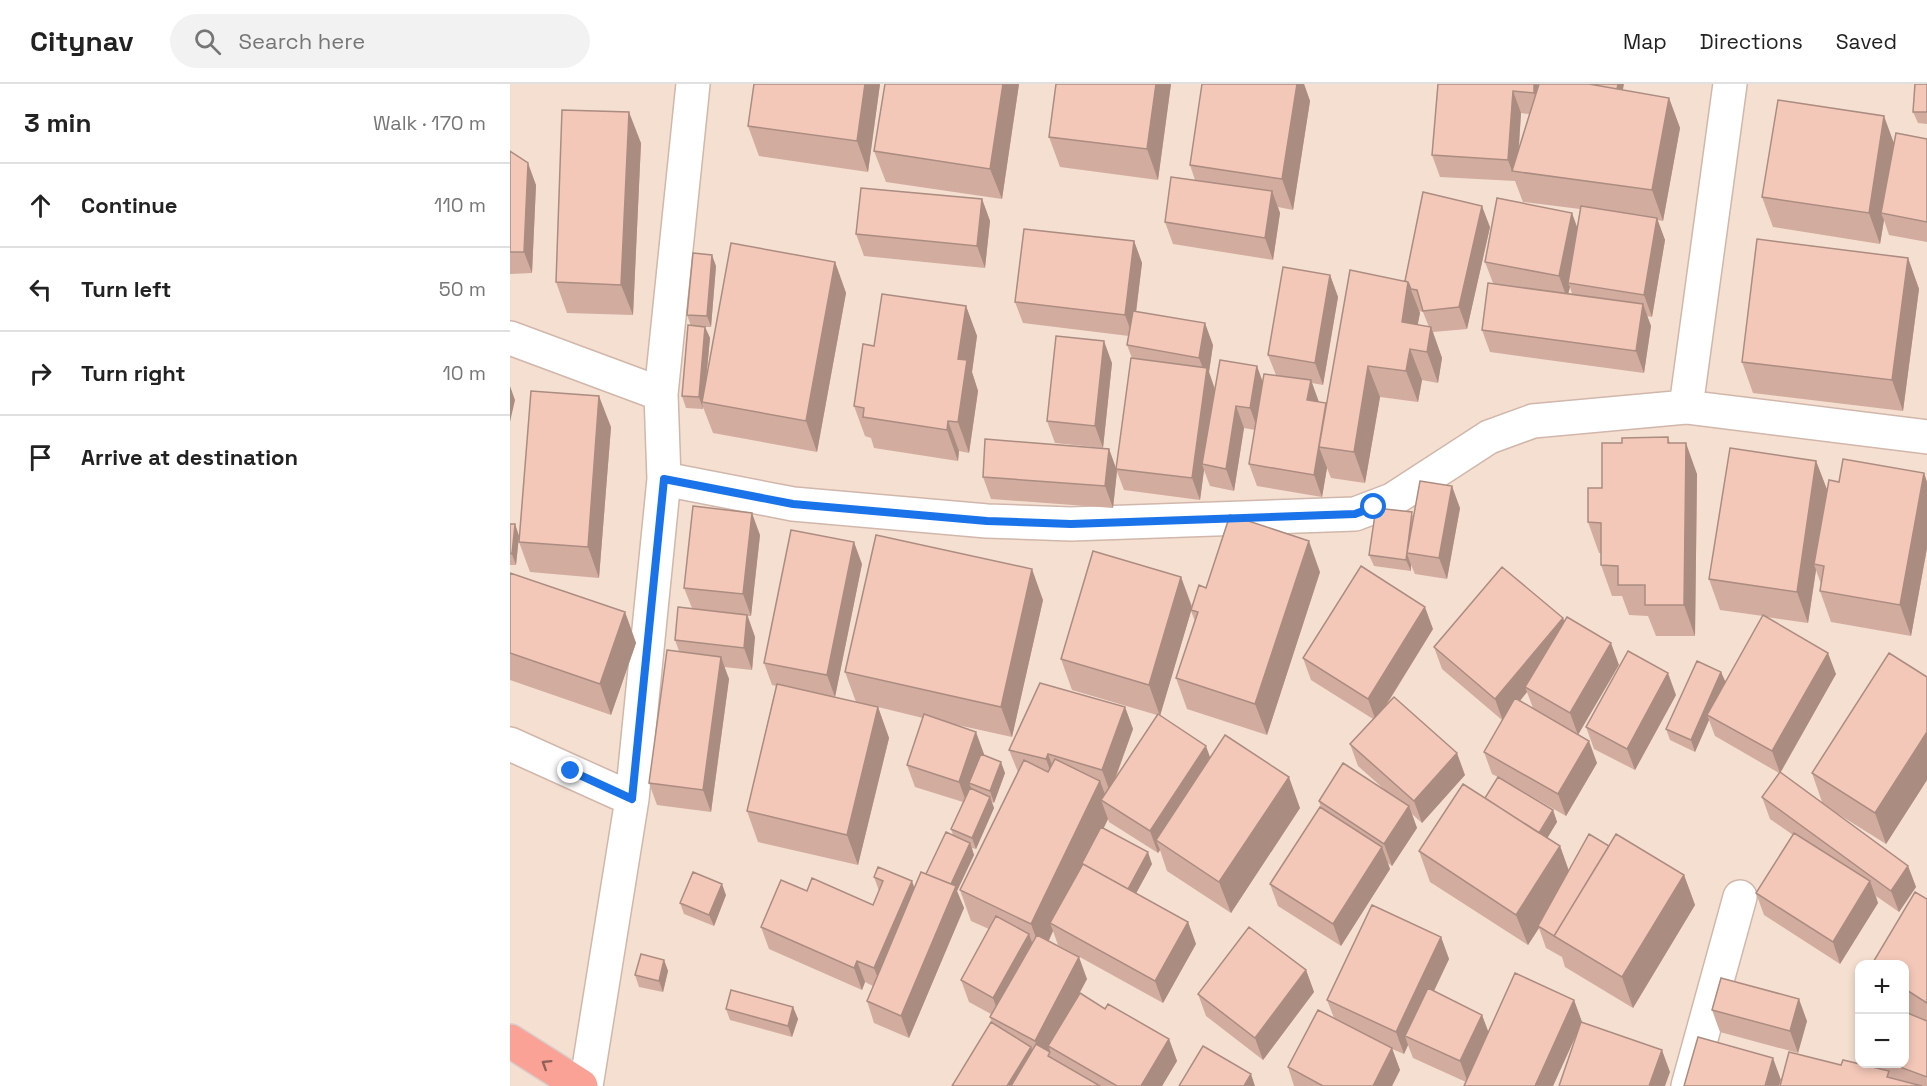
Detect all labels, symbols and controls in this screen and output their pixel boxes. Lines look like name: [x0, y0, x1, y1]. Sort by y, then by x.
search box: [170, 14, 590, 68]
text: Citynav: [30, 23, 134, 59]
icon: search: [191, 25, 224, 58]
text: Search here: [239, 27, 365, 55]
text: Map: [1623, 28, 1667, 55]
text: Directions: [1700, 28, 1803, 55]
text: Saved: [1836, 28, 1897, 55]
text: 3 min: [24, 106, 92, 140]
text: Walk · 170 m: [373, 110, 486, 136]
icon: ahead: [24, 189, 57, 222]
text: Continue: [81, 191, 177, 219]
text: 110 m: [434, 192, 486, 218]
icon: left: [24, 273, 57, 306]
text: Turn left: [81, 275, 171, 303]
text: 50 m: [439, 276, 486, 302]
icon: right: [24, 357, 57, 390]
text: Turn right: [81, 359, 186, 387]
text: 10 m: [442, 360, 486, 386]
icon: arrive: [24, 441, 57, 474]
text: Arrive at destination: [81, 443, 298, 471]
route start: [1360, 493, 1386, 519]
route end: [557, 757, 583, 783]
map controls: [1855, 960, 1909, 1068]
button: +: [1855, 960, 1909, 1014]
button: −: [1855, 1014, 1909, 1068]
one-way arrow: [542, 1059, 552, 1071]

